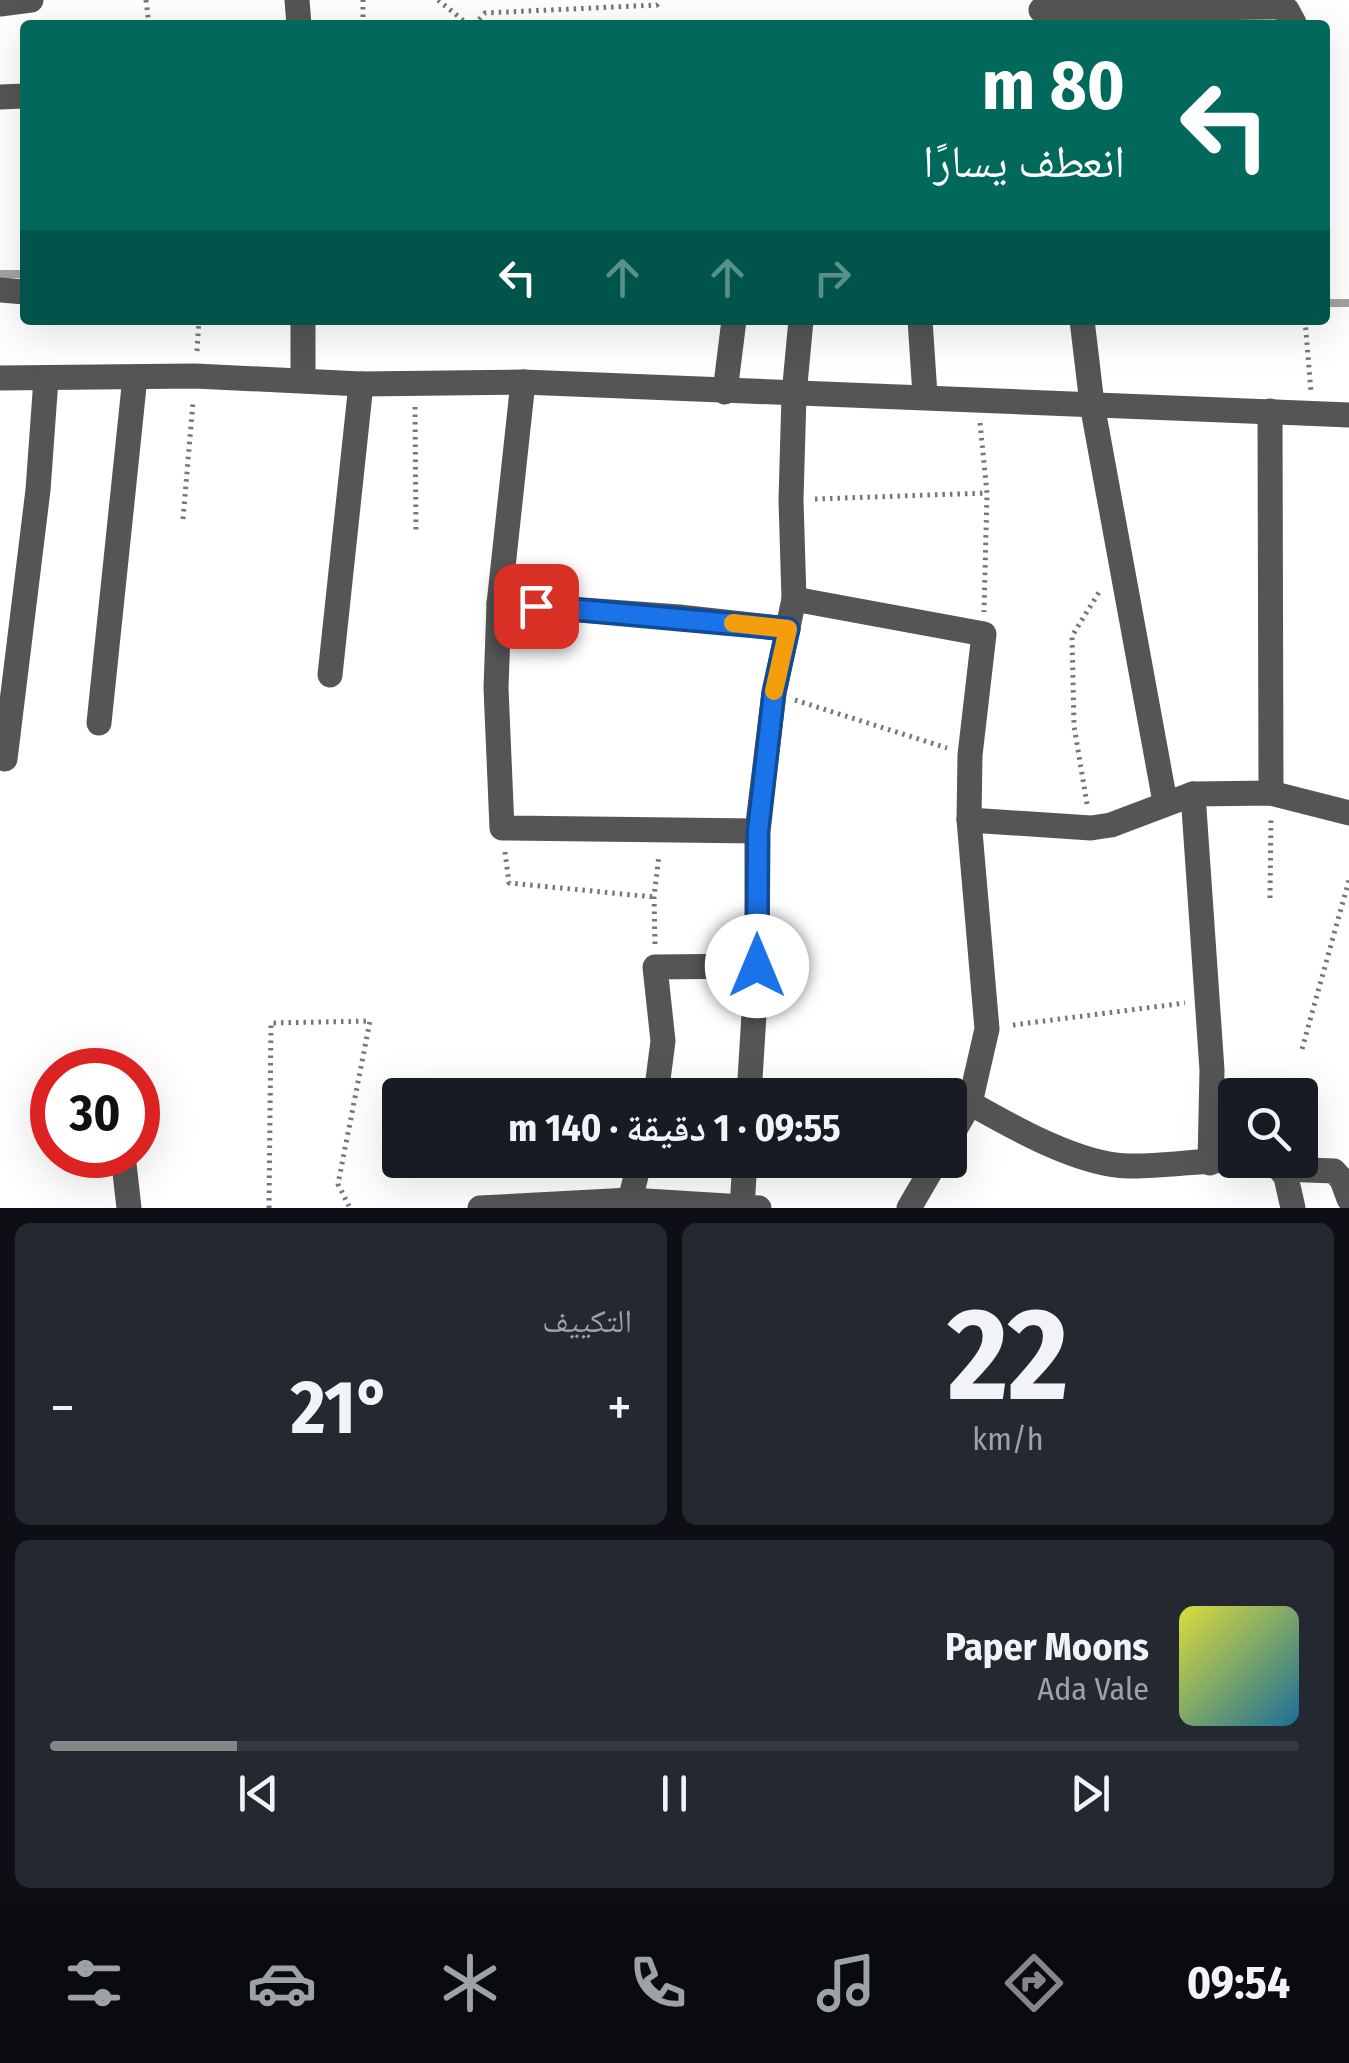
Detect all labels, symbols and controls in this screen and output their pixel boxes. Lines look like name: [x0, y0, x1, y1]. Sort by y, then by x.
text: 80 m: [982, 44, 1125, 128]
icon: left: [1160, 60, 1290, 190]
text: انعطف يسارًا: [923, 135, 1125, 189]
icon: left: [490, 250, 545, 305]
icon: ahead: [595, 250, 650, 305]
icon: ahead: [700, 250, 755, 305]
icon: right: [805, 250, 860, 305]
pin: [494, 564, 579, 649]
icon: arrive: [509, 579, 564, 634]
position arrow: [705, 914, 809, 1018]
speed limit sign: 30: [30, 1048, 160, 1178]
map controls: [1218, 1078, 1318, 1178]
button: search: [1218, 1078, 1318, 1178]
text: 09:55 · 1 دقيقة · 140 m: [508, 1105, 841, 1151]
text: 22: [948, 1277, 1068, 1433]
text: التكييف: [542, 1302, 632, 1340]
text: 21°: [291, 1363, 391, 1453]
text: −: [50, 1375, 75, 1441]
text: +: [607, 1375, 632, 1441]
text: km/h: [972, 1420, 1044, 1458]
text: Paper Moons: [945, 1624, 1149, 1670]
text: Ada Vale: [1037, 1670, 1149, 1708]
icon: previous: [231, 1766, 286, 1821]
icon: pause: [647, 1766, 702, 1821]
icon: next: [1063, 1766, 1118, 1821]
icon: filters: [59, 1948, 129, 2018]
icon: car: [247, 1948, 317, 2018]
icon: climate: [435, 1948, 505, 2018]
icon: phone: [623, 1948, 693, 2018]
icon: music: [811, 1948, 881, 2018]
icon: directions: [999, 1948, 1069, 2018]
text: 09:54: [1187, 1956, 1290, 2010]

